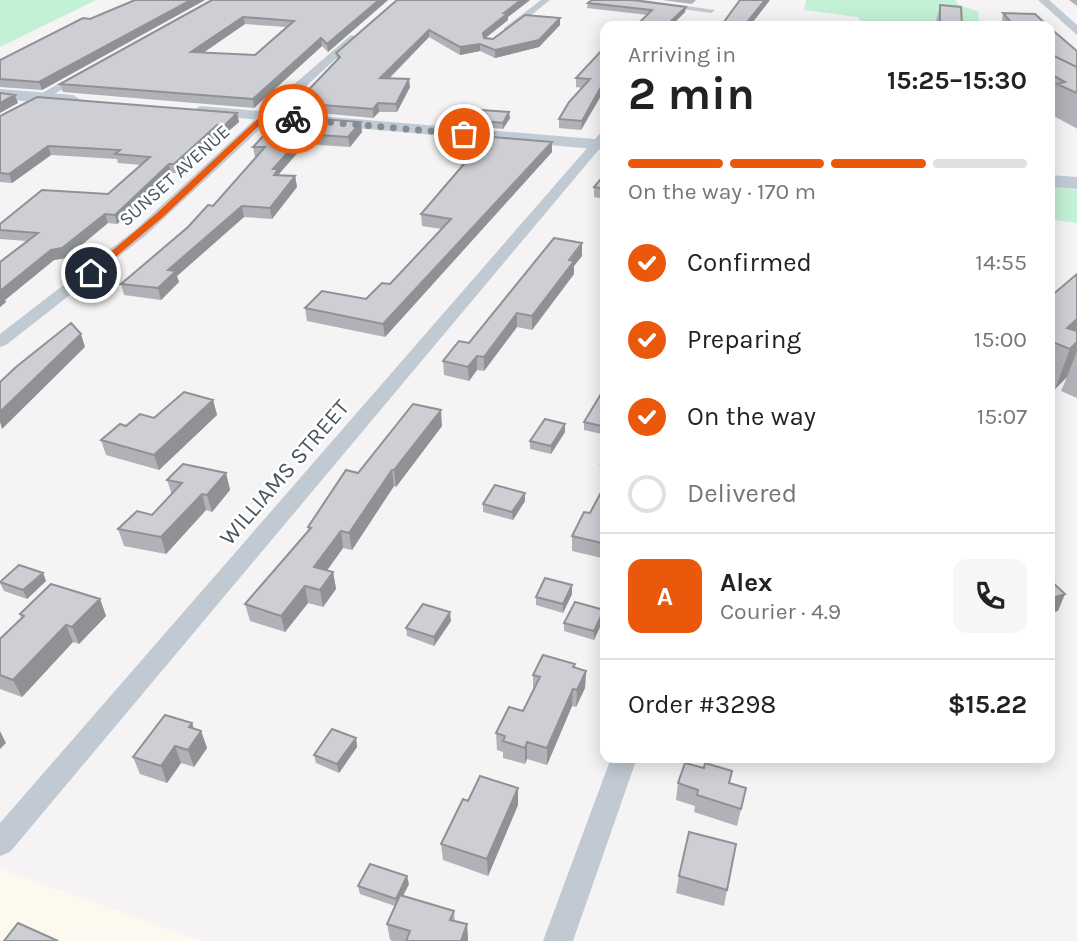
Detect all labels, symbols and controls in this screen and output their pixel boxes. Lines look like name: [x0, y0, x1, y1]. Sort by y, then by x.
text: Arriving in: [628, 41, 736, 68]
text: 15:25–15:30: [887, 65, 1027, 96]
text: 2 min: [628, 67, 755, 121]
courier: [258, 84, 328, 154]
icon: bike: [274, 100, 312, 138]
pin: [434, 104, 494, 164]
icon: bag: [445, 115, 483, 153]
street label: SUNSET AVENUE: [115, 120, 234, 231]
text: On the way · 170 m: [628, 178, 816, 205]
pin: [61, 243, 121, 303]
icon: check: [628, 244, 666, 282]
text: Confirmed: [687, 247, 812, 278]
text: 14:55: [975, 249, 1027, 276]
icon: home: [72, 254, 110, 292]
icon: check: [628, 321, 666, 359]
text: Preparing: [687, 324, 801, 355]
text: 15:00: [974, 326, 1027, 353]
street label: WILLIAMS STREET: [214, 394, 355, 551]
icon: check: [628, 398, 666, 436]
text: On the way: [687, 401, 816, 432]
text: 15:07: [977, 403, 1027, 430]
text: Delivered: [687, 478, 797, 509]
button: phone: [953, 559, 1027, 633]
text: Alex: [720, 567, 772, 598]
text: A: [657, 581, 673, 612]
text: Courier · 4.9: [720, 598, 841, 625]
text: Order #3298: [628, 689, 776, 720]
text: $15.22: [948, 689, 1027, 720]

